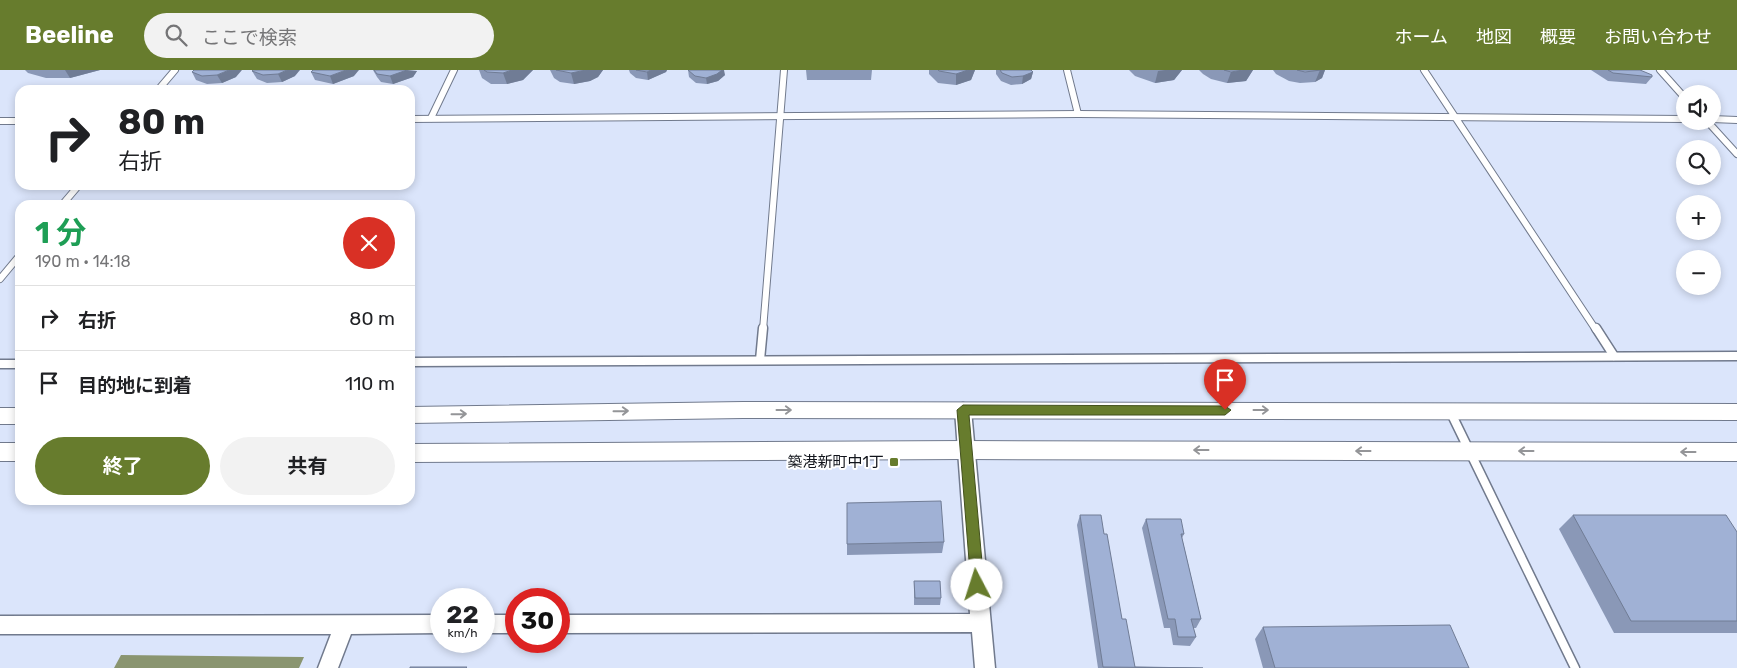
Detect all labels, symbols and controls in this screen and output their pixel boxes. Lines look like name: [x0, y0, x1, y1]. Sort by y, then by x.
search box: [144, 13, 494, 58]
text: Beeline: [25, 21, 114, 49]
icon: search: [162, 21, 190, 49]
text: ここで検索: [202, 26, 297, 49]
text: ホーム: [1395, 26, 1448, 48]
text: 地図: [1476, 26, 1512, 48]
text: 概要: [1540, 26, 1576, 48]
text: お問い合わせ: [1604, 26, 1712, 48]
map controls: [1676, 85, 1721, 295]
button: sound: [1676, 85, 1721, 130]
text: 80 m: [118, 101, 205, 143]
icon: right: [35, 105, 100, 170]
button: search: [1676, 140, 1721, 185]
text: 右折: [118, 148, 162, 175]
button: +: [1676, 195, 1721, 240]
text: 1 分: [35, 215, 86, 251]
button: close: [343, 217, 395, 269]
button: −: [1676, 250, 1721, 295]
text: 190 m · 14:18: [35, 252, 131, 271]
icon: right: [35, 304, 63, 332]
text: 80 m: [349, 307, 395, 330]
text: 右折: [78, 309, 116, 332]
pin: [1204, 359, 1246, 410]
icon: arrive: [1211, 366, 1239, 394]
icon: arrive: [35, 369, 63, 397]
text: 110 m: [345, 372, 395, 395]
text: 目的地に到着: [78, 374, 192, 397]
one-way arrow: [775, 405, 791, 415]
one-way arrow: [1252, 405, 1269, 415]
one-way arrow: [613, 407, 629, 416]
one-way arrow: [450, 409, 466, 419]
button: 終了: [35, 437, 210, 495]
button: 共有: [220, 437, 395, 495]
one-way arrow: [1193, 445, 1210, 455]
one-way arrow: [1356, 446, 1372, 456]
one-way arrow: [1518, 446, 1534, 456]
one-way arrow: [1681, 447, 1697, 457]
place label: 築港新町中1丁: [788, 453, 884, 471]
marker: 築港新町中1丁: [888, 456, 900, 468]
position arrow: [950, 558, 1002, 610]
speed limit sign: 30: [505, 588, 570, 653]
text: 22: [446, 600, 479, 629]
text: km/h: [448, 626, 477, 640]

